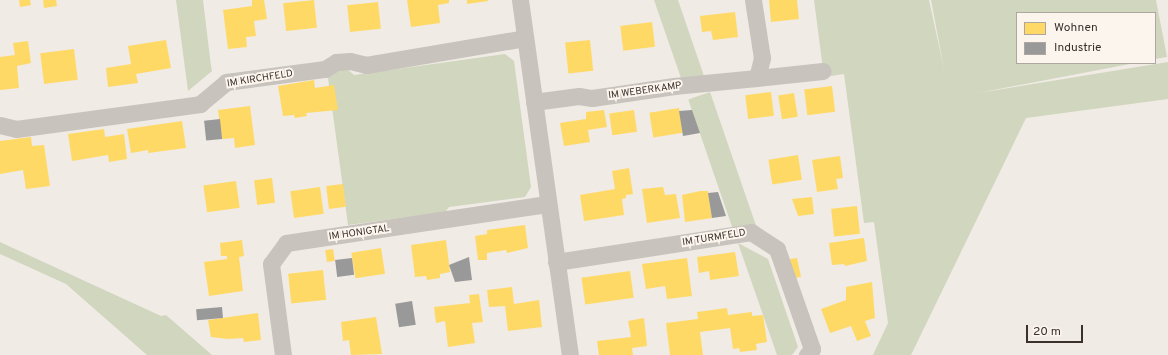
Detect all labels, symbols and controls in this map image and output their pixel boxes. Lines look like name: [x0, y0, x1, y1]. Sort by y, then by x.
legend: [1016, 12, 1156, 64]
text: Wohnen: [1054, 20, 1098, 36]
text: Industrie: [1054, 40, 1102, 56]
street label: IM KIRCHFELD: [226, 68, 294, 90]
street label: IM WEBERKAMP: [608, 80, 682, 102]
street label: IM HONIGTAL: [328, 223, 390, 243]
street label: IM TURMFELD: [681, 227, 747, 249]
scale bar: [1028, 317, 1085, 343]
text: 20 m: [1033, 324, 1061, 340]

